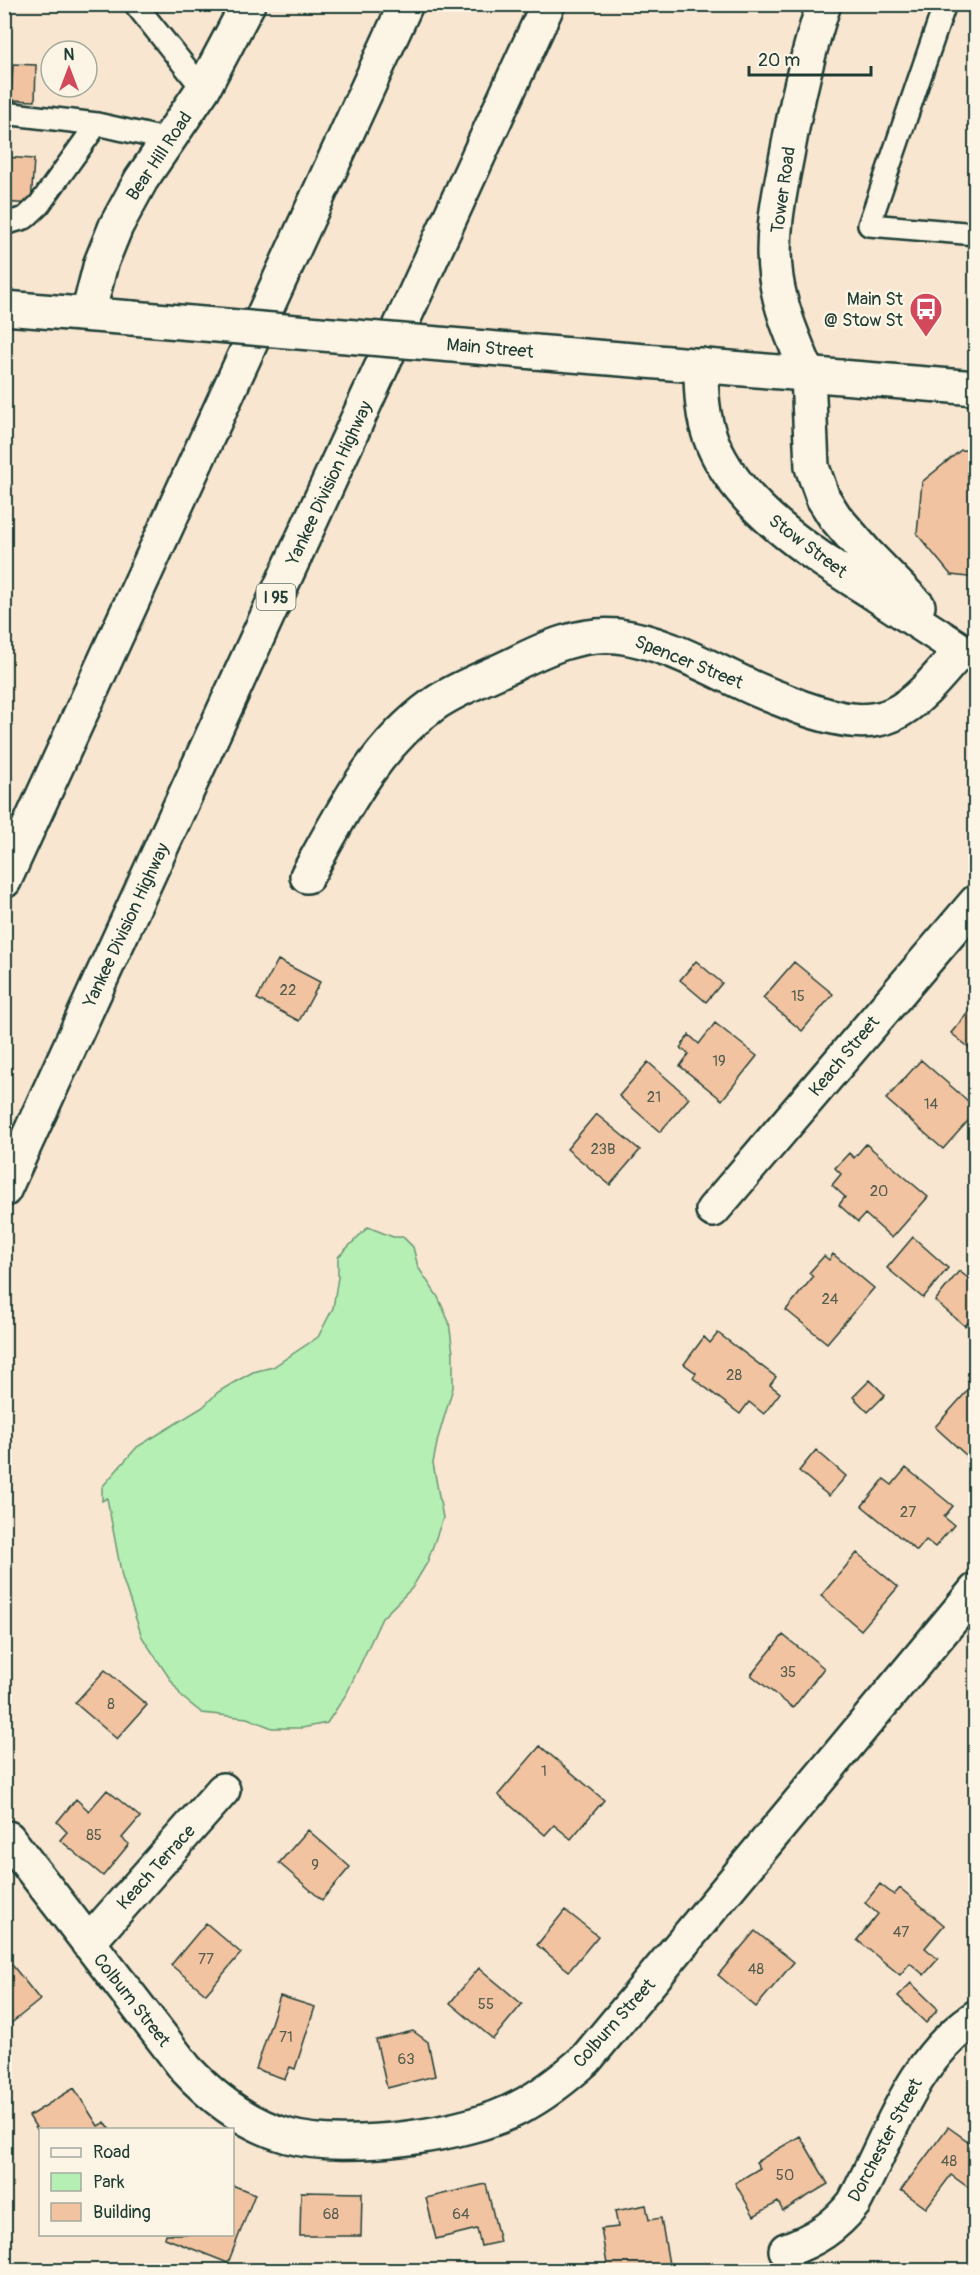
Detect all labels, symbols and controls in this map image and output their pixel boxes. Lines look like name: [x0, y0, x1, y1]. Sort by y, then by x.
north arrow: [39, 39, 99, 99]
scale bar: [749, 39, 870, 77]
text: N: [64, 45, 75, 65]
text: 20 m: [758, 49, 800, 72]
street label: Bear Hill Road: [121, 108, 198, 205]
street label: Tower Road: [766, 145, 801, 235]
place label: Main St @ Stow St: [824, 288, 904, 332]
bus stop icon: Main St @ Stow St: [908, 291, 944, 338]
street label: Main Street: [445, 333, 535, 364]
street label: Yankee Division Highway: [281, 397, 378, 570]
street label: Stow Street: [764, 509, 852, 584]
road number: I 95: [256, 584, 296, 610]
street label: Spencer Street: [631, 630, 747, 695]
street label: Yankee Division Highway: [78, 839, 175, 1012]
house number: 22: [280, 981, 296, 1000]
house number: 15: [791, 987, 805, 1006]
street label: Keach Street: [804, 1011, 885, 1101]
house number: 19: [712, 1052, 726, 1071]
house number: 21: [647, 1088, 661, 1107]
house number: 14: [924, 1095, 939, 1114]
house number: 23B: [591, 1140, 615, 1159]
house number: 20: [870, 1182, 888, 1201]
house number: 24: [821, 1290, 839, 1309]
house number: 28: [726, 1366, 742, 1385]
house number: 27: [900, 1503, 916, 1522]
house number: 35: [780, 1663, 796, 1682]
house number: 8: [107, 1695, 115, 1714]
house number: 1: [541, 1762, 547, 1781]
street label: Keach Terrace: [112, 1820, 201, 1915]
house number: 85: [86, 1826, 102, 1845]
house number: 9: [311, 1856, 319, 1875]
house number: 47: [893, 1923, 909, 1942]
street label: Colburn Street: [88, 1949, 176, 2052]
house number: 77: [198, 1950, 214, 1969]
house number: 48: [748, 1960, 765, 1979]
street label: Colburn Street: [568, 1973, 661, 2073]
house number: 55: [478, 1995, 494, 2014]
house number: 71: [279, 2028, 293, 2047]
house number: 63: [397, 2050, 415, 2069]
street label: Dorchester Street: [843, 2074, 928, 2206]
legend: [39, 2128, 234, 2236]
text: Road: [93, 2141, 130, 2164]
house number: 48: [941, 2152, 958, 2171]
house number: 50: [776, 2166, 794, 2185]
text: Park: [93, 2171, 125, 2194]
text: Building: [93, 2201, 151, 2224]
house number: 68: [323, 2205, 340, 2224]
house number: 64: [452, 2205, 470, 2224]

